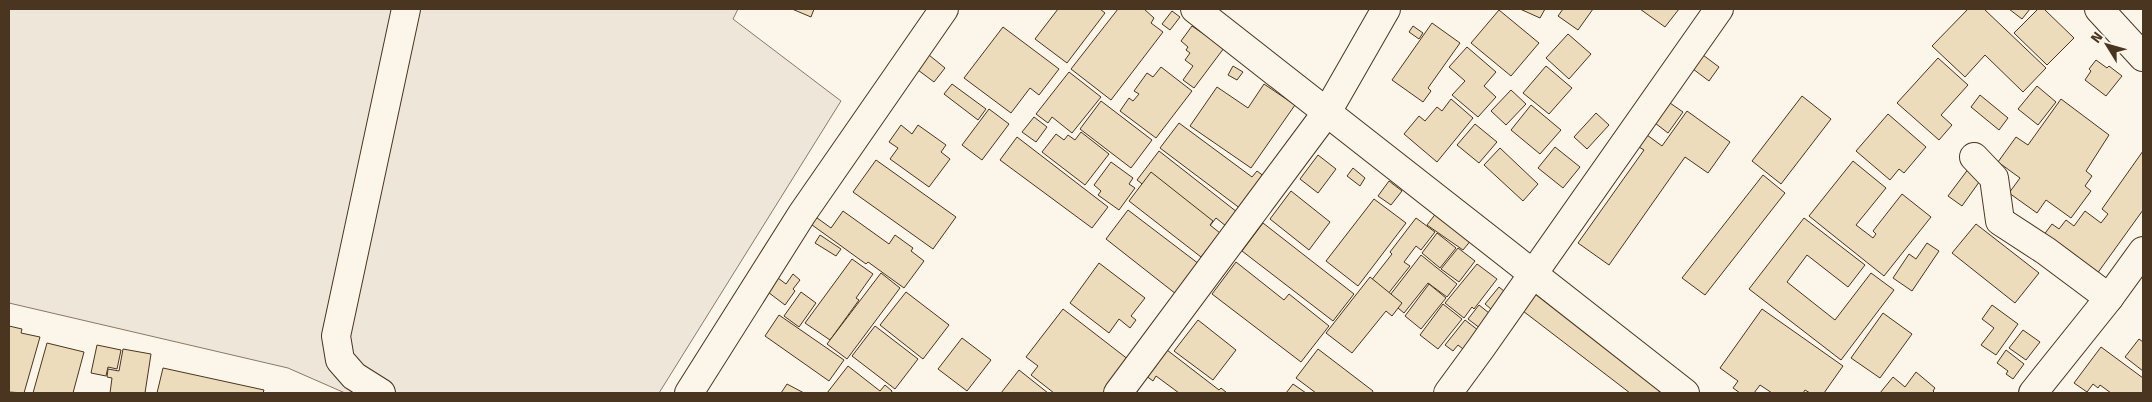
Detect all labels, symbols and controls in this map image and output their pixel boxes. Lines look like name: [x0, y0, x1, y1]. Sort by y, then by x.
north arrow: [2082, 20, 2132, 70]
text: N: [2087, 29, 2107, 46]

